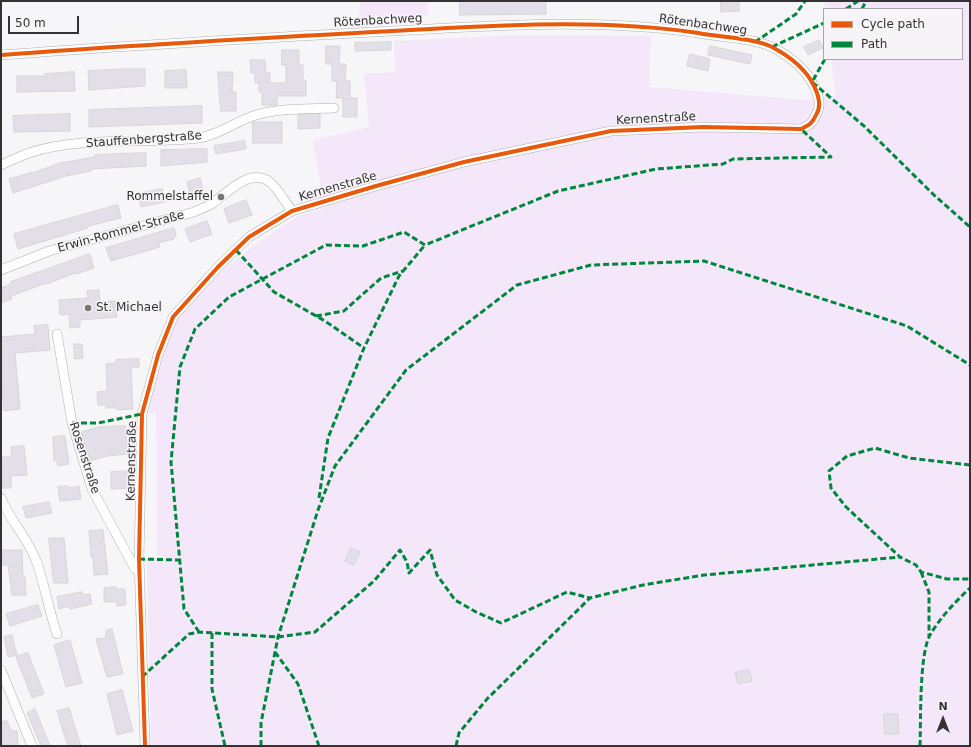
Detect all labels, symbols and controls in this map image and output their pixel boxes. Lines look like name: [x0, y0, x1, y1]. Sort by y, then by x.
scale bar: [10, 8, 81, 34]
legend: [823, 8, 963, 60]
street label: Rötenbachweg: [333, 11, 423, 31]
street label: Rötenbachweg: [658, 12, 748, 38]
text: 50 m: [15, 16, 46, 30]
text: Cycle path: [861, 17, 925, 31]
text: Path: [861, 37, 887, 51]
street label: Kernenstraße: [616, 110, 696, 128]
street label: Stauffenbergstraße: [86, 129, 202, 151]
street label: Kernenstraße: [297, 169, 379, 205]
place label: Rommelstaffel: [126, 190, 213, 204]
marker: Rommelstaffel: [216, 192, 226, 202]
street label: Erwin-Rommel-Straße: [56, 208, 186, 256]
place label: St. Michael: [96, 301, 162, 315]
marker: St. Michael: [83, 303, 93, 313]
street label: Rosenstraße: [66, 420, 102, 496]
street label: Kernenstraße: [124, 421, 140, 501]
north arrow: [923, 699, 963, 739]
text: N: [938, 700, 948, 713]

